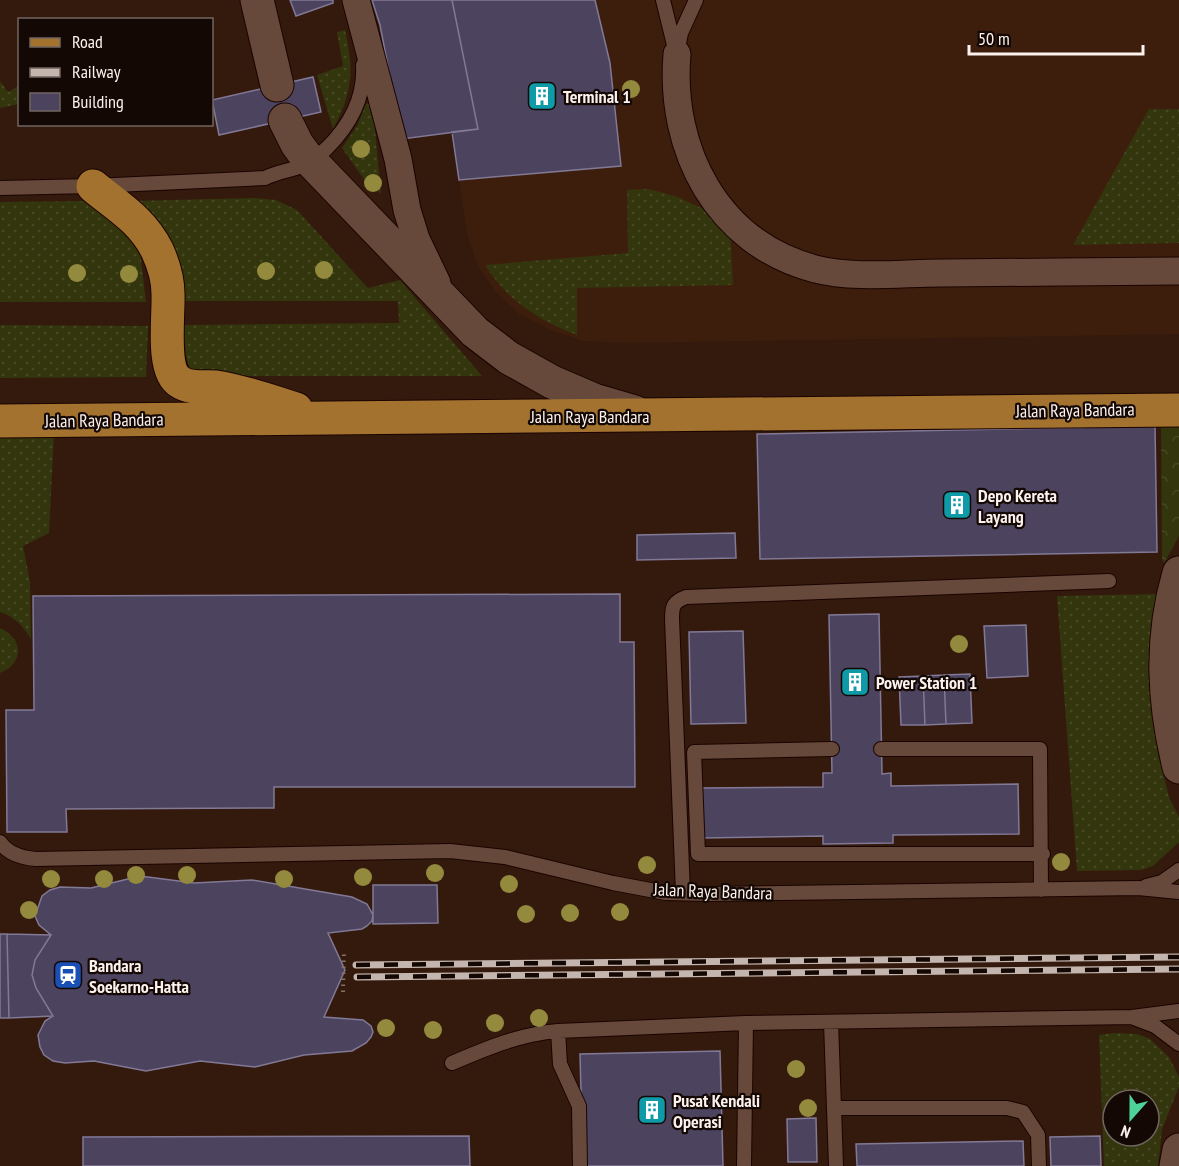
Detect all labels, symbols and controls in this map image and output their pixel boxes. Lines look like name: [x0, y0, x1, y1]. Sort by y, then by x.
legend: [18, 18, 213, 126]
scale bar: [969, 18, 1143, 56]
text: 50 m: [978, 27, 1010, 50]
text: Road: [72, 30, 103, 53]
text: Railway: [72, 60, 121, 83]
building icon: Terminal 1: [526, 80, 558, 112]
place label: Terminal 1: [563, 85, 631, 108]
text: Building: [72, 90, 124, 113]
street label: Jalan Raya Bandara: [1014, 397, 1135, 423]
street label: Jalan Raya Bandara: [530, 405, 649, 428]
street label: Jalan Raya Bandara: [43, 407, 164, 433]
place label: Depo Kereta Layang: [978, 484, 1057, 528]
building icon: Depo Kereta Layang: [941, 489, 973, 521]
building icon: Power Station 1: [839, 666, 871, 698]
place label: Power Station 1: [876, 671, 977, 694]
street label: Jalan Raya Bandara: [652, 877, 773, 905]
place label: Bandara Soekarno-Hatta: [89, 954, 189, 998]
station icon: Bandara Soekarno-Hatta: [52, 959, 84, 991]
north arrow: [1101, 1088, 1161, 1148]
place label: Pusat Kendali Operasi: [673, 1089, 760, 1133]
building icon: Pusat Kendali Operasi: [636, 1094, 668, 1126]
text: N: [1118, 1121, 1133, 1143]

